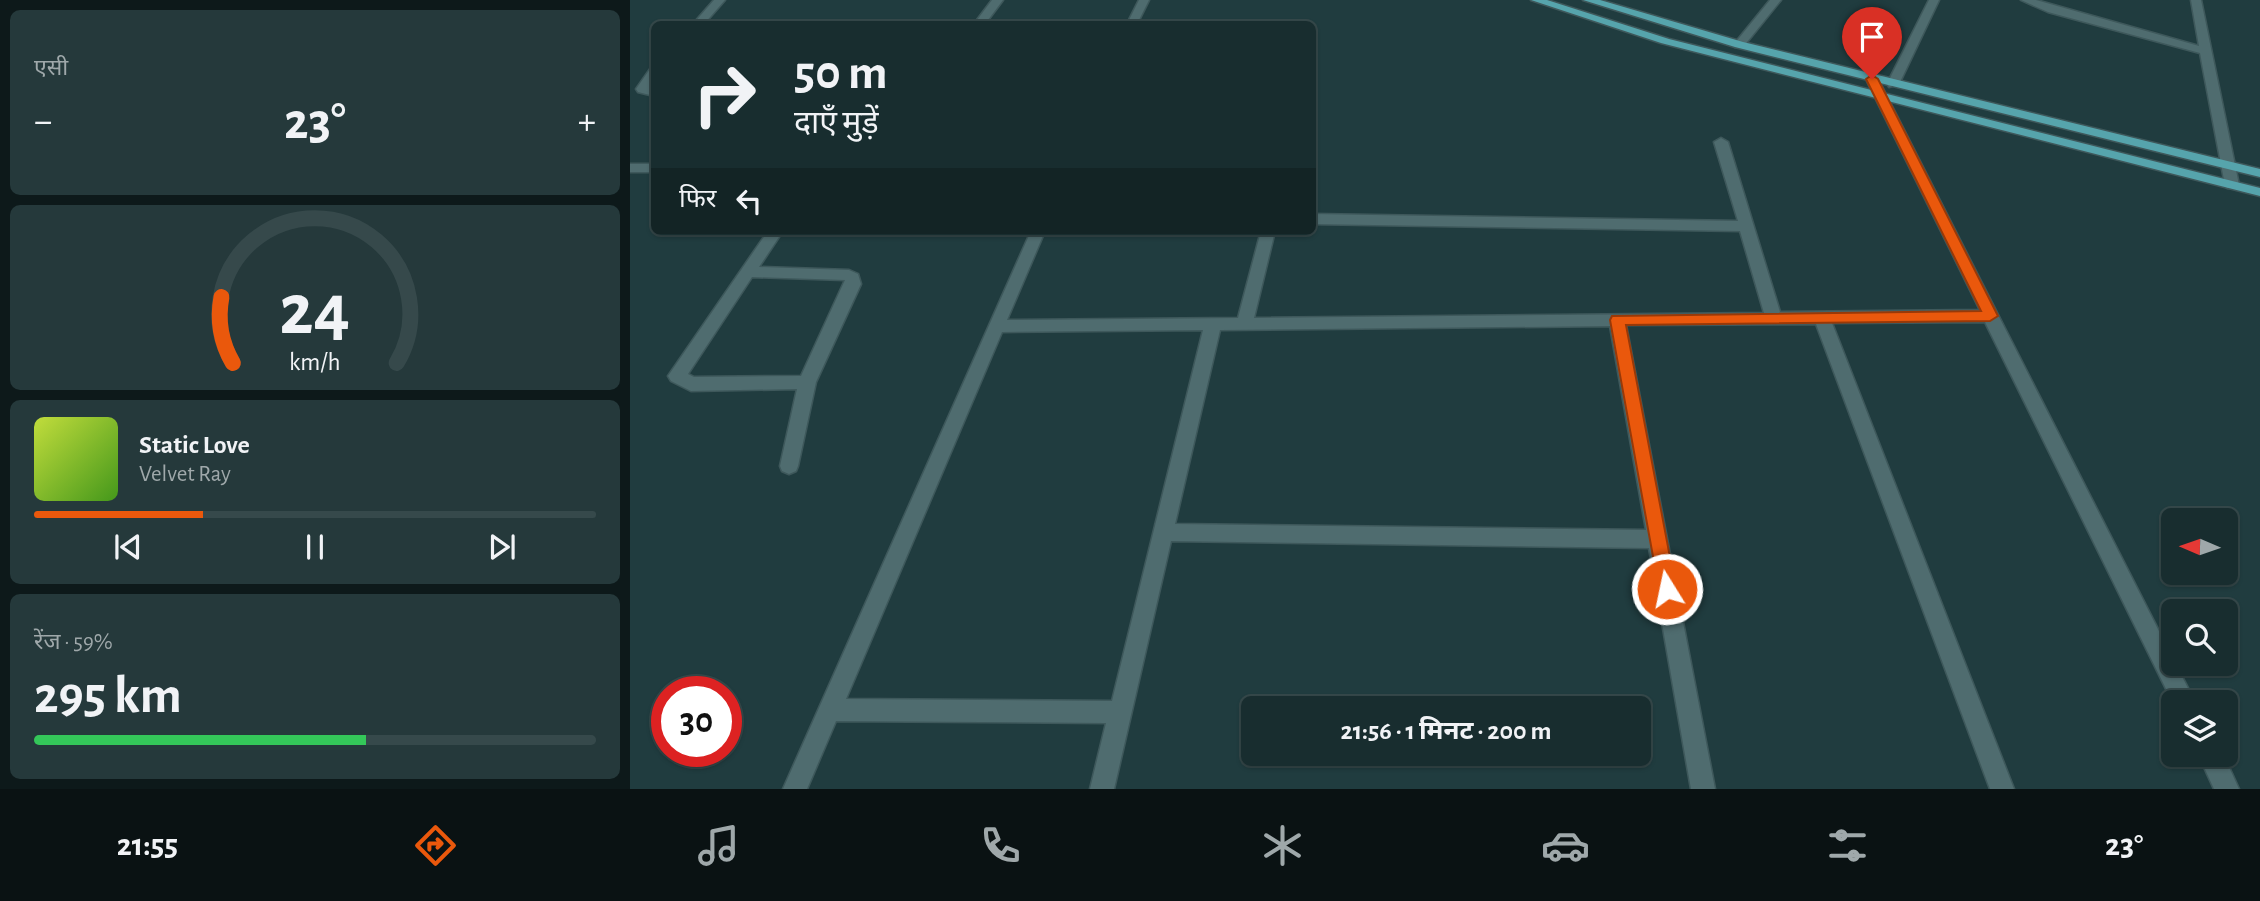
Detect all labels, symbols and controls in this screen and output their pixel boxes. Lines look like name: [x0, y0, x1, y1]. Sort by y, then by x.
pin: [1842, 7, 1902, 79]
icon: arrive: [1853, 18, 1891, 56]
icon: right: [679, 49, 770, 140]
text: 50 m: [794, 49, 888, 98]
text: एसी: [34, 57, 68, 80]
text: 23°: [284, 96, 346, 148]
text: −: [34, 103, 52, 141]
text: +: [578, 103, 596, 141]
text: दाएँ मुड़ें: [794, 107, 879, 139]
icon: left: [730, 182, 768, 220]
text: फिर: [679, 186, 716, 212]
text: 24: [280, 276, 350, 349]
text: km/h: [289, 350, 341, 375]
text: Static Love: [139, 432, 250, 458]
text: Velvet Ray: [139, 463, 231, 486]
north arrow: [2161, 508, 2238, 584]
map controls: [2161, 508, 2238, 767]
icon: previous: [109, 528, 147, 566]
icon: pause: [296, 528, 334, 566]
icon: next: [483, 528, 521, 566]
position arrow: [1630, 552, 1704, 626]
button: search: [2161, 599, 2238, 676]
text: रेंज · 59%: [34, 631, 113, 654]
text: 295 km: [34, 670, 182, 722]
speed limit sign: 30: [651, 676, 742, 767]
button: layers: [2161, 690, 2238, 767]
text: 21:56 · 1 मिनट · 200 m: [1340, 718, 1552, 744]
icon: directions: [411, 821, 460, 870]
icon: music: [694, 821, 743, 870]
icon: phone: [976, 821, 1025, 870]
icon: climate: [1258, 821, 1307, 870]
icon: car: [1541, 821, 1590, 870]
icon: filters: [1823, 821, 1872, 870]
text: 21:55: [117, 829, 178, 861]
text: 23°: [2105, 829, 2143, 861]

